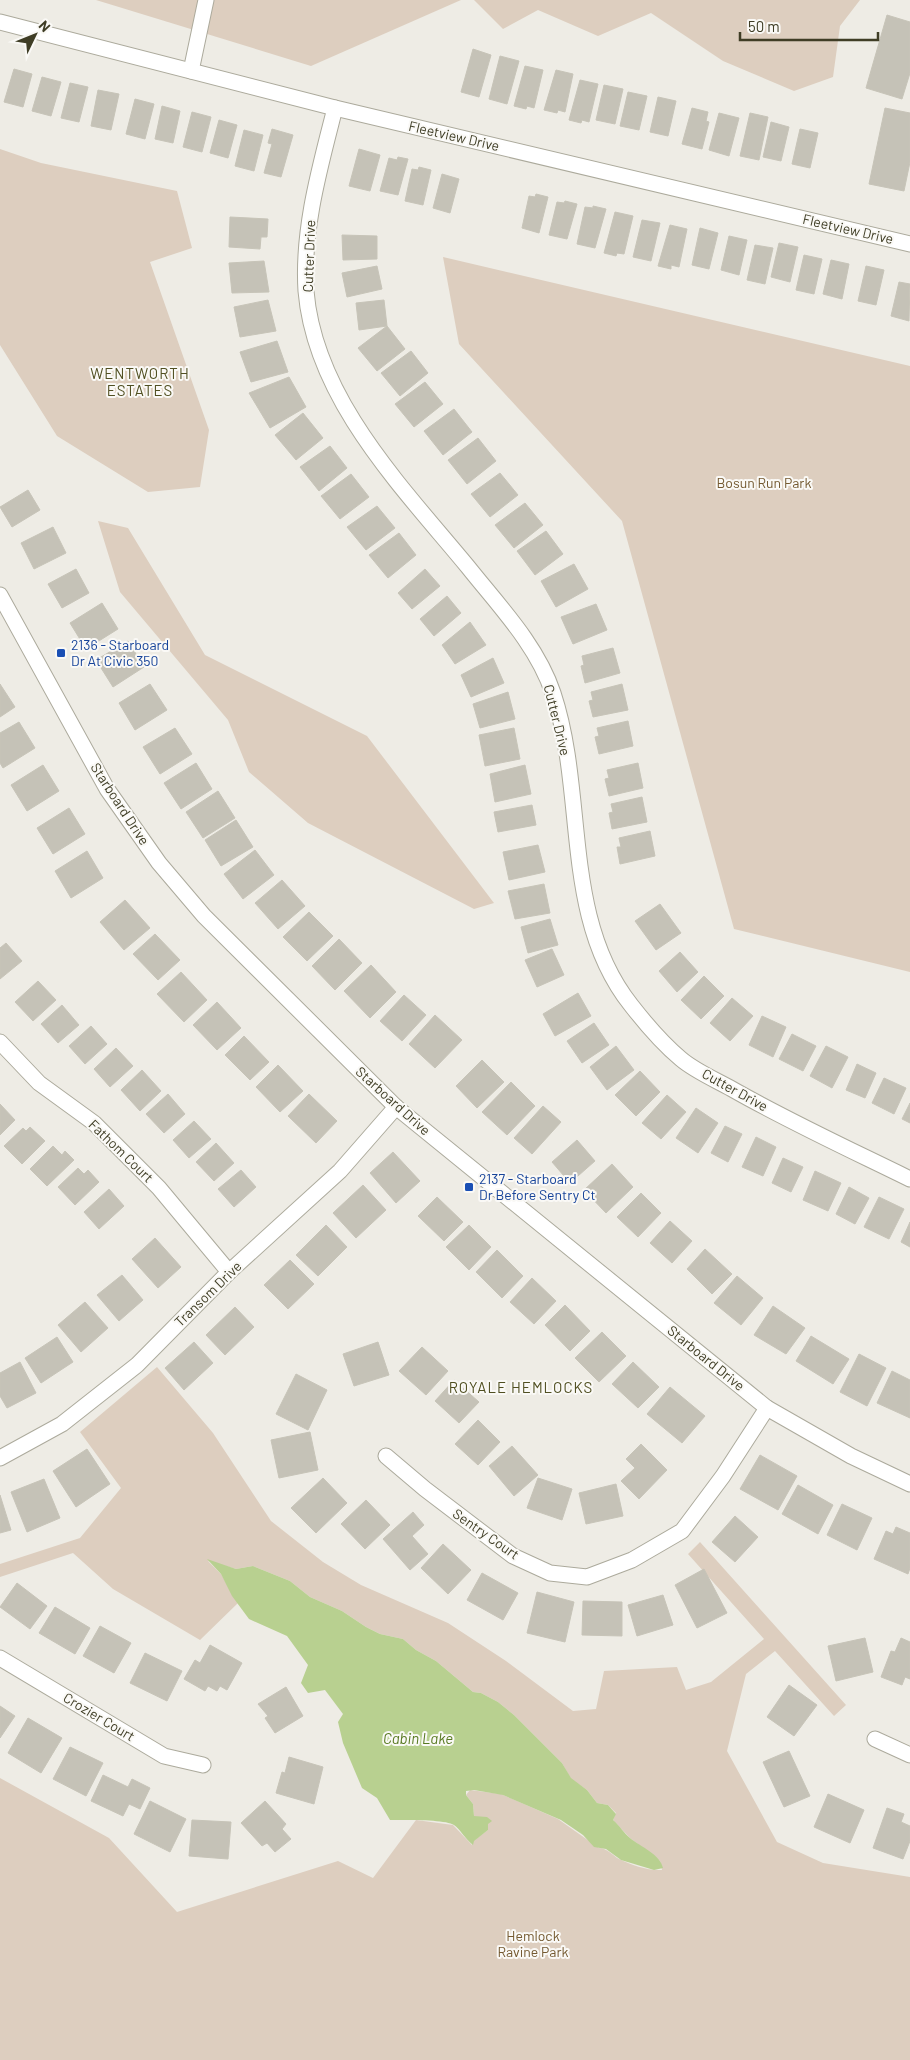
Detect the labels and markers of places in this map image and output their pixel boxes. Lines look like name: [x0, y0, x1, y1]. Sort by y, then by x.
place label: 2136 - Starboard Dr At Civic 350: [71, 636, 169, 669]
marker: 2136 - Starboard Dr At Civic 350: [55, 647, 67, 659]
place label: 2137 - Starboard Dr Before Sentry Ct: [479, 1170, 596, 1203]
marker: 2137 - Starboard Dr Before Sentry Ct: [463, 1181, 475, 1193]

